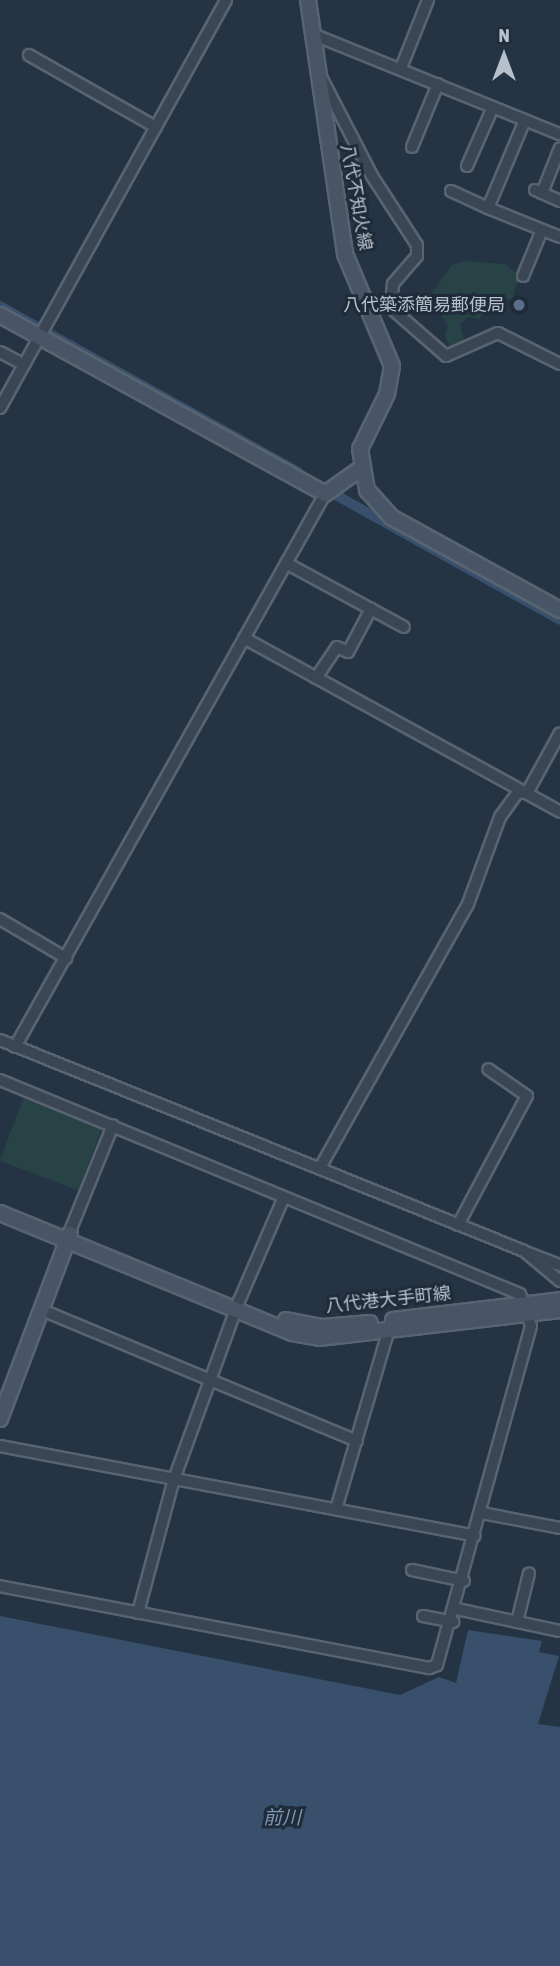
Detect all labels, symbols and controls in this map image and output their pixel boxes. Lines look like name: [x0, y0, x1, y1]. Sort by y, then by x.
north arrow: [469, 21, 539, 91]
text: N: [498, 24, 510, 46]
street label: 八代不知火線: [336, 142, 376, 252]
place label: 八代築添簡易郵便局: [343, 294, 505, 316]
marker: 八代築添簡易郵便局: [511, 297, 527, 313]
street label: 八代港大手町線: [324, 1283, 452, 1317]
water label: 前川: [263, 1807, 301, 1829]

